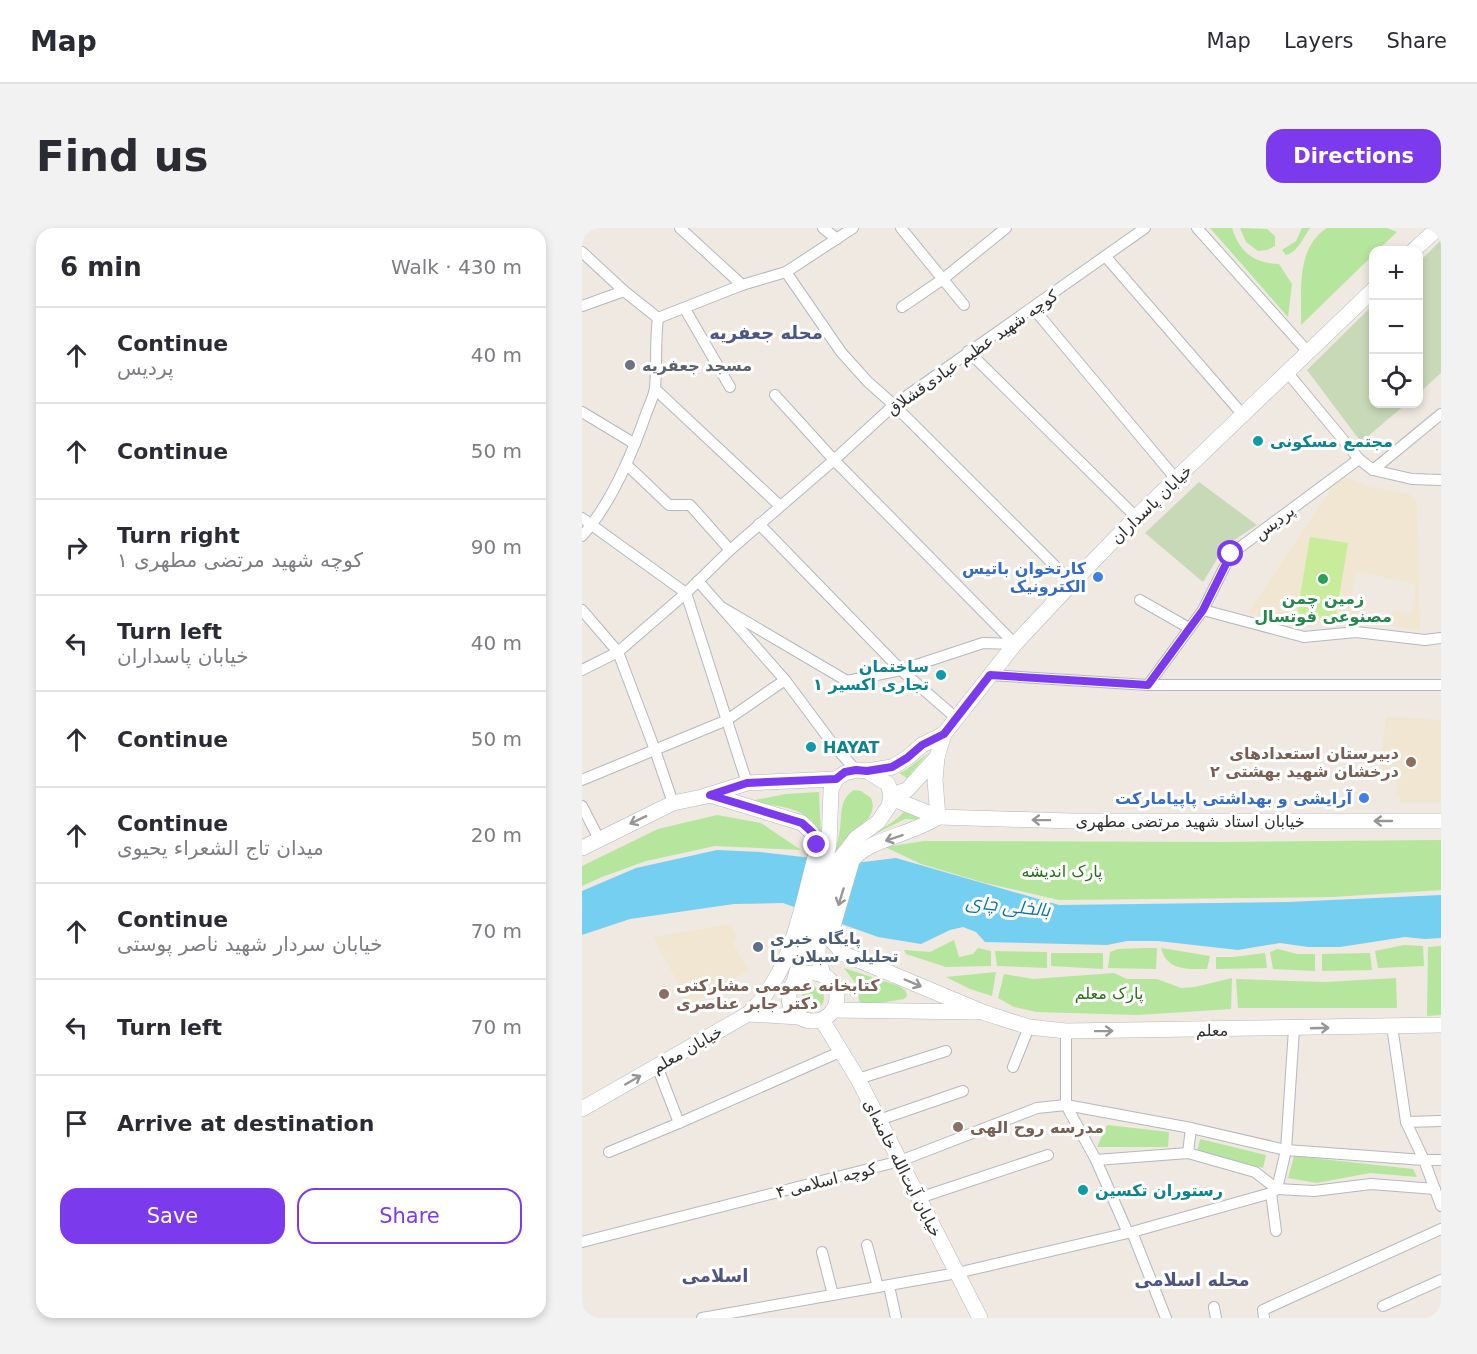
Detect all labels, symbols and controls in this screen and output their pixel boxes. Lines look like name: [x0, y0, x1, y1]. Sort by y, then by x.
text: Map: [30, 25, 97, 58]
text: Map: [1207, 29, 1251, 53]
text: Layers: [1284, 29, 1353, 53]
text: Share: [1386, 29, 1447, 53]
button: Directions: [1266, 129, 1441, 183]
text: Find us: [36, 132, 209, 181]
map controls: [1369, 246, 1423, 408]
button: +: [1369, 246, 1423, 300]
text: 6 min: [60, 252, 142, 282]
text: Walk · 430 m: [391, 255, 522, 279]
street label: کوچه شهید عظیم عبادی‌قشلاق: [883, 286, 1062, 420]
button: −: [1369, 300, 1423, 354]
district label: محله جعفریه: [709, 322, 823, 344]
text: Continue: [117, 331, 228, 356]
icon: ahead: [60, 339, 93, 372]
text: 40 m: [471, 343, 522, 367]
button: locate: [1369, 354, 1423, 408]
text: پردیس: [117, 356, 174, 380]
place label: مسجد جعفریه: [642, 356, 752, 375]
marker: مسجد جعفریه: [623, 358, 637, 372]
place label: مجتمع مسکونی: [1270, 432, 1393, 451]
marker: مجتمع مسکونی: [1251, 434, 1265, 448]
icon: ahead: [60, 435, 93, 468]
text: Continue: [117, 439, 228, 464]
text: 50 m: [471, 439, 522, 463]
street label: خیابان پاسداران: [1107, 461, 1197, 548]
street label: پردیس: [1251, 501, 1299, 544]
text: Turn right: [117, 523, 240, 548]
icon: right: [60, 531, 93, 564]
text: 90 m: [471, 535, 522, 559]
route start: [1217, 540, 1243, 566]
text: کوچه شهید مرتضی مطهری ۱: [117, 548, 363, 572]
place label: کارتخوان باتیس الکترونیک: [962, 559, 1087, 596]
marker: کارتخوان باتیس الکترونیک: [1091, 570, 1105, 584]
marker: زمین چمن مصنوعی فوتسال: [1316, 572, 1330, 586]
place label: زمین چمن مصنوعی فوتسال: [1254, 589, 1392, 626]
text: Turn left: [117, 619, 222, 644]
icon: left: [60, 627, 93, 660]
text: 40 m: [471, 631, 522, 655]
text: خیابان پاسداران: [117, 644, 249, 668]
place label: ساختمان تجاری اکسیر ۱: [813, 657, 929, 694]
marker: ساختمان تجاری اکسیر ۱: [934, 668, 948, 682]
icon: ahead: [60, 723, 93, 756]
text: Continue: [117, 727, 228, 752]
text: 50 m: [471, 727, 522, 751]
place label: HAYAT: [823, 738, 879, 757]
marker: HAYAT: [804, 740, 818, 754]
place label: دبیرستان استعدادهای درخشان شهید بهشتی ۲: [1210, 744, 1399, 781]
marker: دبیرستان استعدادهای درخشان شهید بهشتی ۲: [1404, 755, 1418, 769]
place label: آرایشی و بهداشتی پاپیامارکت: [1115, 788, 1353, 809]
marker: آرایشی و بهداشتی پاپیامارکت: [1357, 791, 1371, 805]
text: Continue: [117, 811, 228, 836]
street label: خیابان استاد شهید مرتضی مطهری: [1075, 812, 1305, 832]
one-way arrow: [1031, 814, 1051, 826]
one-way arrow: [629, 815, 647, 827]
one-way arrow: [1373, 815, 1393, 827]
icon: ahead: [60, 819, 93, 852]
text: 20 m: [471, 823, 522, 847]
route end: [803, 831, 829, 857]
one-way arrow: [885, 833, 904, 844]
text: میدان تاج الشعراء یحیوی: [117, 836, 324, 860]
park label: پارک اندیشه: [1021, 862, 1103, 882]
one-way arrow: [835, 887, 846, 906]
water label: بالخلی چای: [965, 891, 1052, 922]
text: Continue: [117, 907, 228, 932]
icon: ahead: [60, 915, 93, 948]
text: 70 m: [471, 919, 522, 943]
place label: پایگاه خبری تحلیلی سبلان ما: [770, 929, 898, 966]
text: خیابان سردار شهید ناصر پوستی: [117, 932, 383, 956]
marker: پایگاه خبری تحلیلی سبلان ما: [751, 940, 765, 954]
place label: کتابخانه عمومی مشارکتی دکتر جابر عناصری: [676, 976, 880, 1013]
one-way arrow: [903, 978, 921, 989]
park label: پارک معلم: [1075, 984, 1143, 1004]
marker: کتابخانه عمومی مشارکتی دکتر جابر عناصری: [657, 987, 671, 1001]
icon: left: [60, 1011, 93, 1044]
text: Turn left: [117, 1015, 222, 1040]
text: 70 m: [471, 1015, 522, 1039]
street label: معلم: [1196, 1021, 1228, 1040]
street label: خیابان معلم: [649, 1022, 726, 1077]
one-way arrow: [1309, 1022, 1329, 1034]
one-way arrow: [1093, 1025, 1113, 1037]
one-way arrow: [624, 1074, 641, 1086]
street label: خیابان آیت‌الله خامنه‌ای: [860, 1096, 946, 1240]
icon: arrive: [60, 1107, 93, 1140]
text: Arrive at destination: [117, 1111, 374, 1136]
place label: مدرسه روح الهی: [970, 1118, 1104, 1137]
marker: مدرسه روح الهی: [951, 1120, 965, 1134]
street label: کوچه اسلامی ۴: [774, 1159, 879, 1203]
place label: رستوران تکسین: [1095, 1181, 1223, 1200]
marker: رستوران تکسین: [1076, 1183, 1090, 1197]
button: Save: [60, 1188, 285, 1244]
button: Share: [297, 1188, 522, 1244]
district label: اسلامی: [682, 1265, 748, 1286]
district label: محله اسلامی: [1134, 1269, 1250, 1290]

